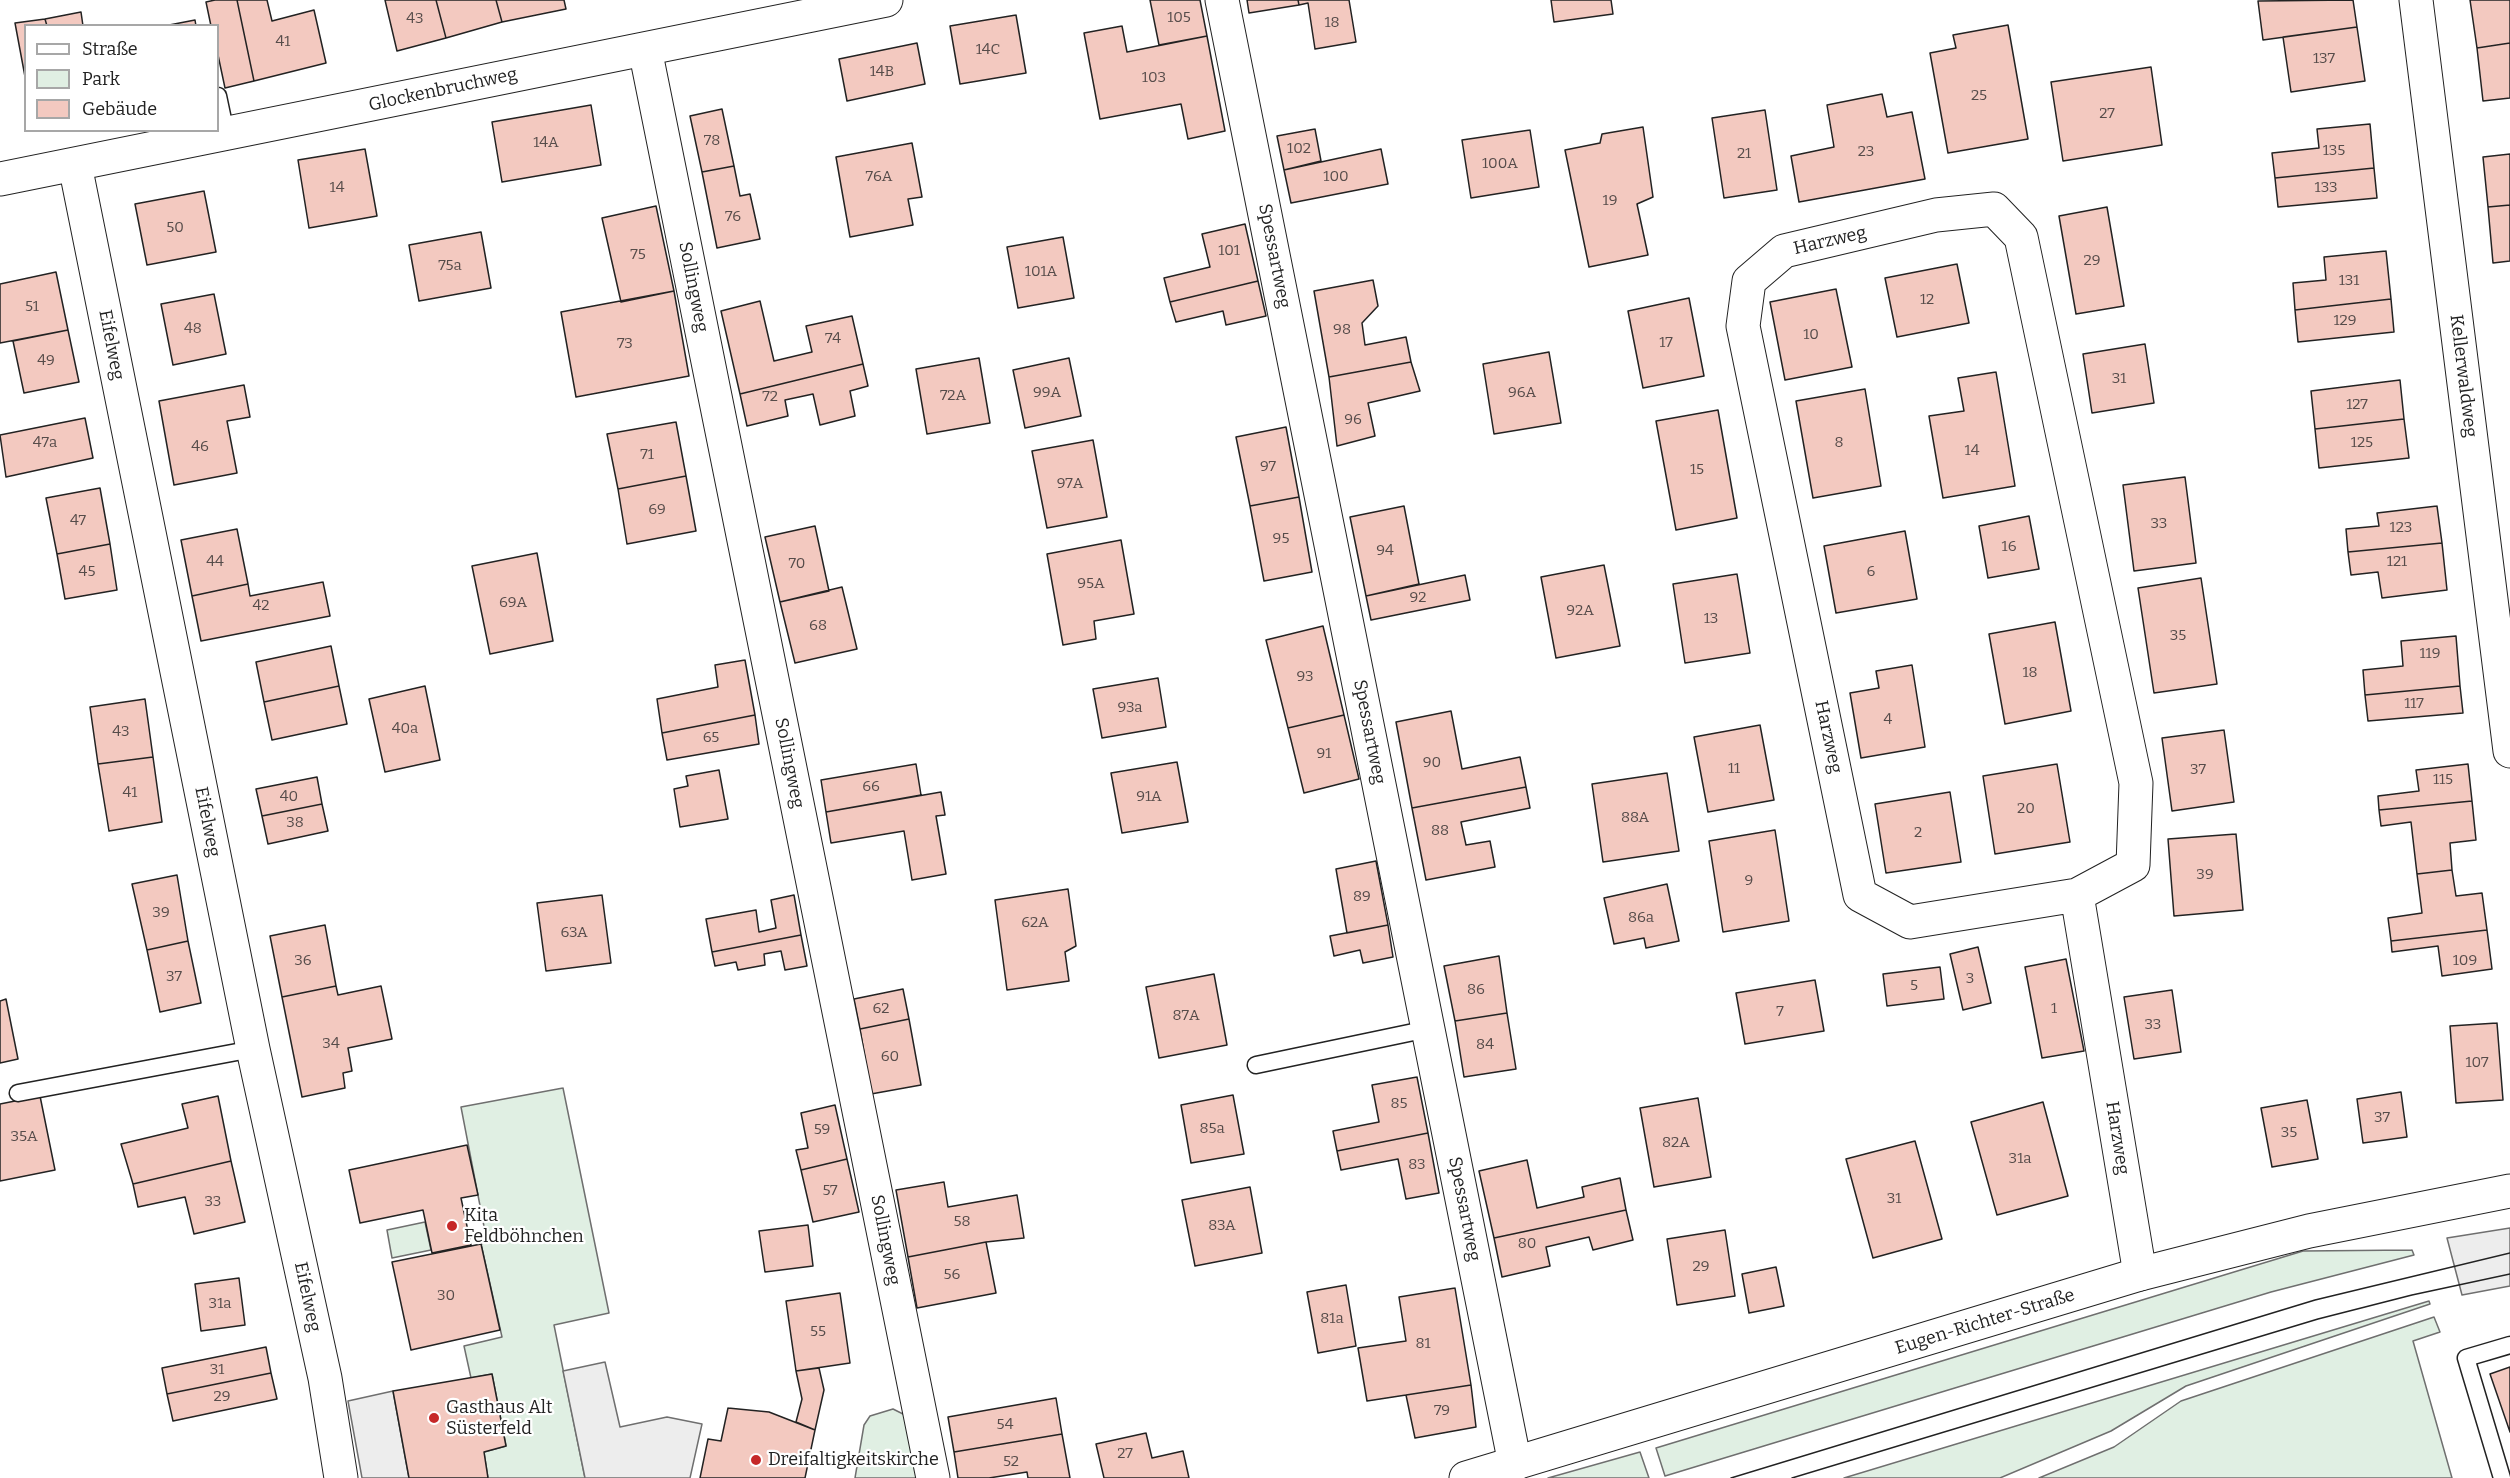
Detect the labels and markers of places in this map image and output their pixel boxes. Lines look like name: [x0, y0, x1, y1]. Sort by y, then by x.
place label: Kita Feldböhnchen: [464, 1205, 584, 1248]
marker: Kita Feldböhnchen: [445, 1219, 459, 1233]
place label: Gasthaus Alt Süsterfeld: [446, 1397, 552, 1440]
marker: Gasthaus Alt Süsterfeld: [427, 1411, 441, 1425]
place label: Dreifaltigkeitskirche: [768, 1449, 939, 1471]
marker: Dreifaltigkeitskirche: [749, 1453, 763, 1467]

